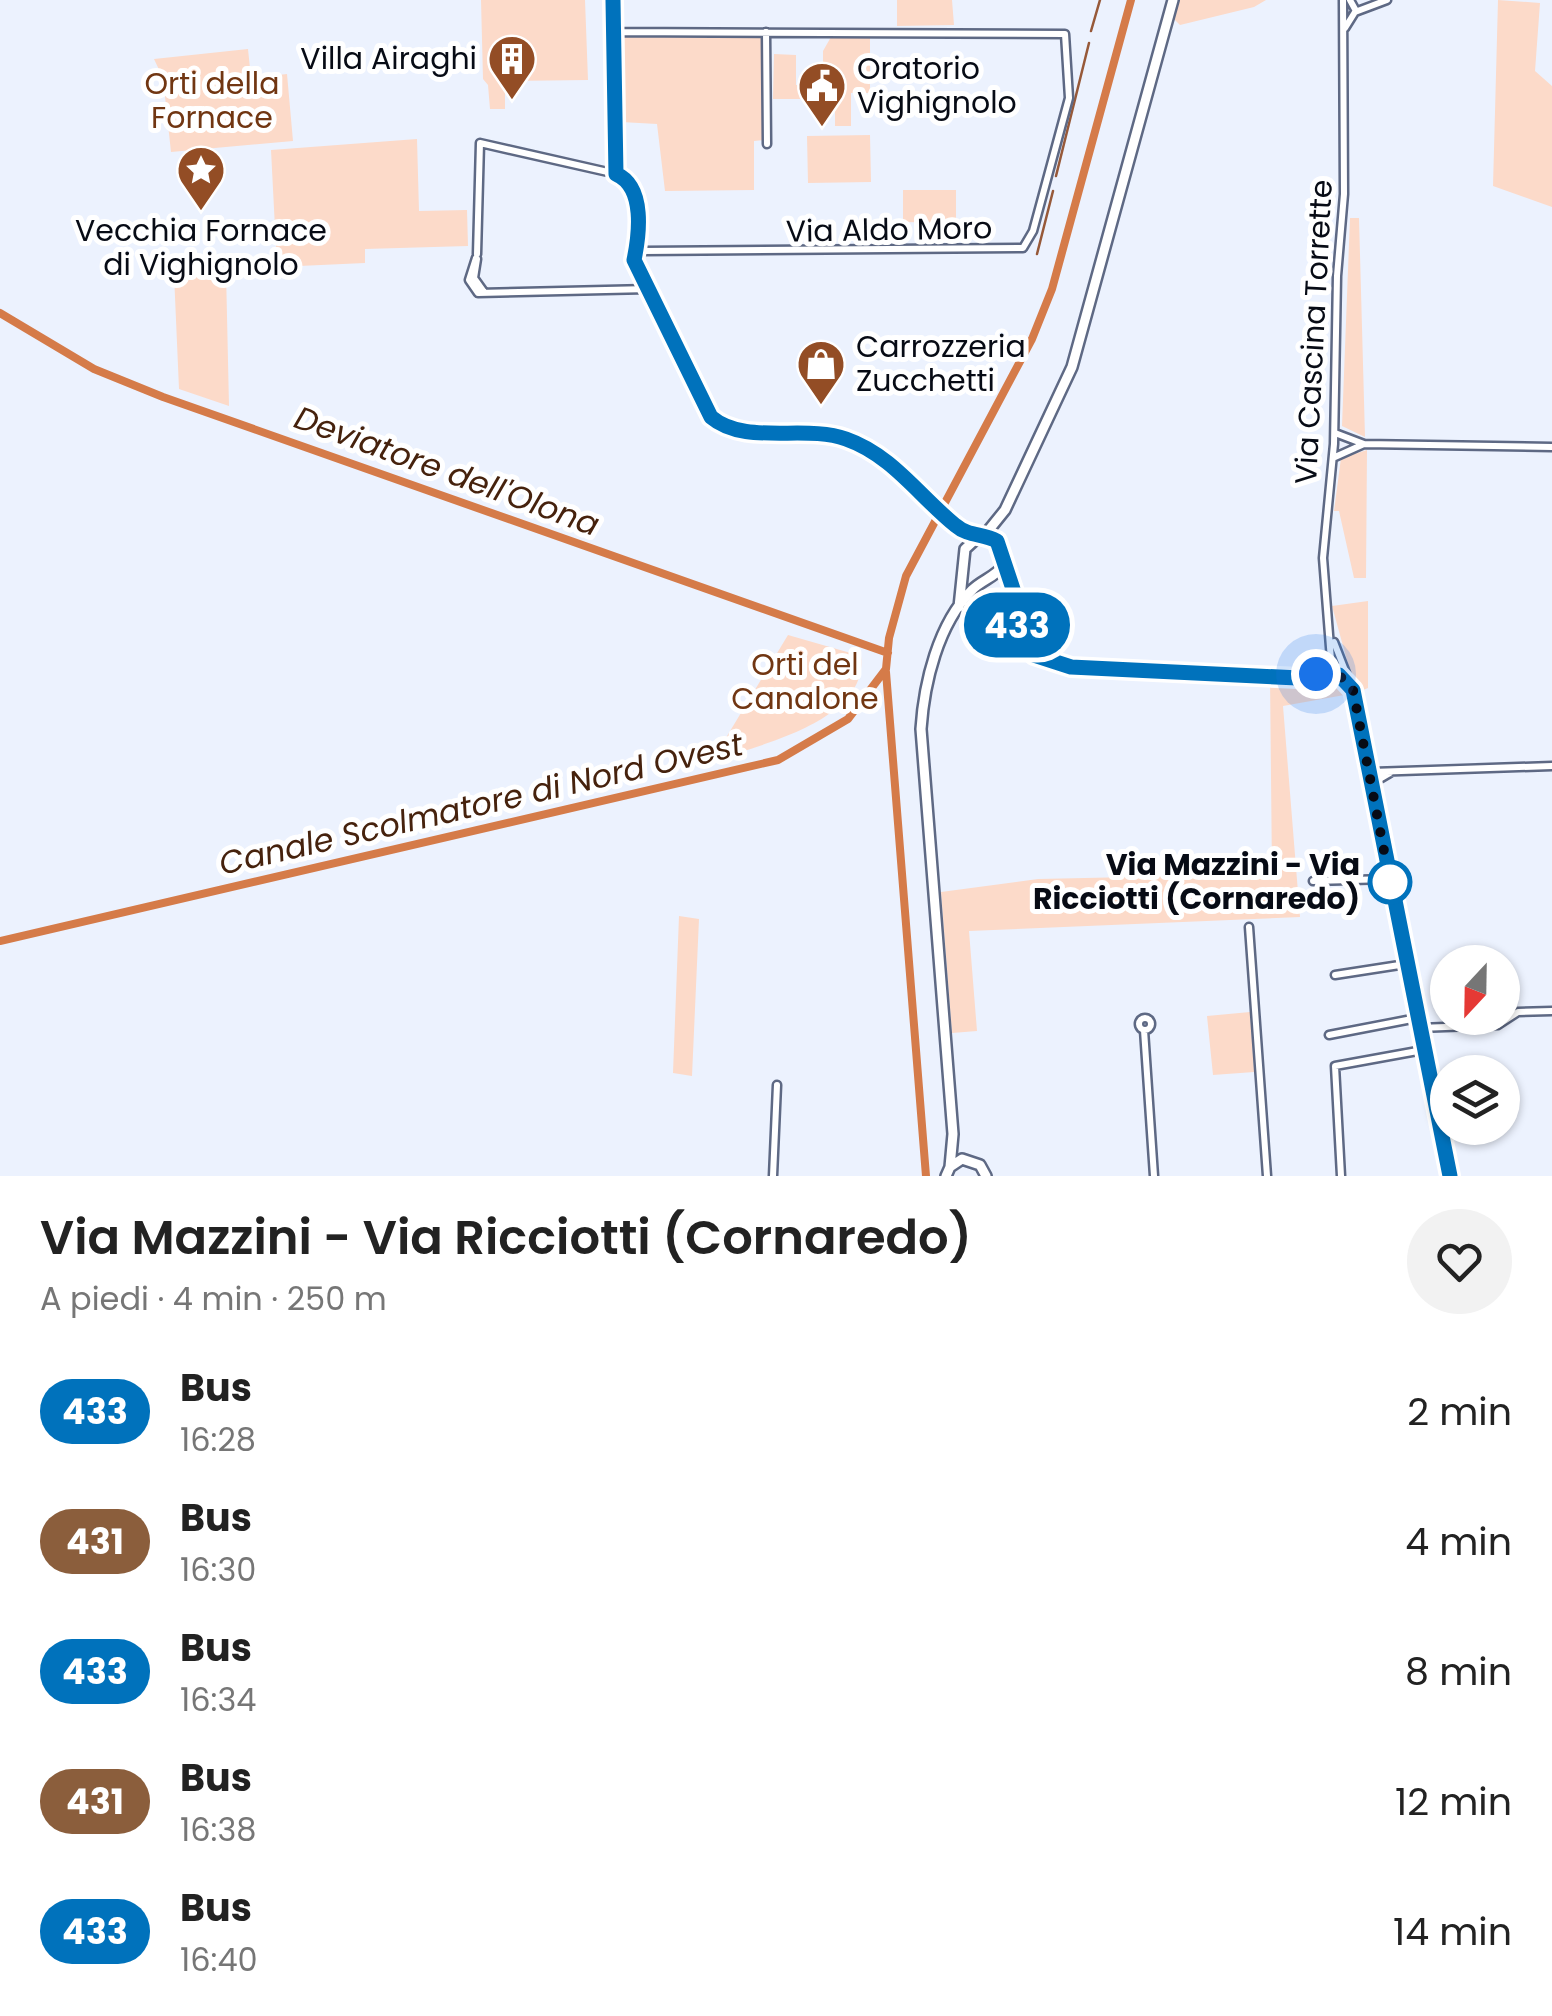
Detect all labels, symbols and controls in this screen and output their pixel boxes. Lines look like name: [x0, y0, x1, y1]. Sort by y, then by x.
building icon: Villa Airaghi: [486, 33, 538, 101]
place label: Villa Airaghi: [300, 37, 477, 80]
place label: Oratorio Vighignolo: [857, 47, 1017, 124]
public building icon: Oratorio Vighignolo: [796, 60, 848, 128]
park label: Orti della Fornace: [145, 62, 280, 139]
place icon: Vecchia Fornace di Vighignolo: [175, 144, 227, 212]
street label: Via Cascina Torrette: [1284, 179, 1343, 485]
street label: Via Aldo Moro: [785, 206, 993, 253]
place label: Vecchia Fornace di Vighignolo: [75, 209, 327, 286]
place label: Carrozzeria Zucchetti: [856, 325, 1026, 402]
shop icon: Carrozzeria Zucchetti: [795, 338, 847, 406]
water label: Deviatore dell'Olona: [289, 394, 606, 547]
line badge: 433: [960, 592, 1074, 658]
text: 433: [984, 601, 1050, 650]
park label: Orti del Canalone: [731, 643, 879, 720]
your location: [1291, 649, 1341, 699]
water label: Canale Scolmatore di Nord Ovest: [214, 721, 749, 886]
place label: Via Mazzini - Via Ricciotti (Cornaredo): [1033, 843, 1360, 920]
marker: Via Mazzini - Via Ricciotti (Cornaredo): [1369, 861, 1411, 903]
north arrow: [1430, 945, 1520, 1035]
map controls: [1430, 945, 1520, 1145]
button: layers: [1430, 1055, 1520, 1145]
text: Via Mazzini - Via Ricciotti (Cornaredo): [40, 1204, 972, 1271]
button: heart: [1407, 1209, 1512, 1314]
text: A piedi · 4 min · 250 m: [40, 1276, 387, 1321]
text: Bus: [180, 1361, 252, 1414]
text: 2 min: [1407, 1385, 1512, 1438]
text: 433: [62, 1387, 128, 1436]
text: 16:28: [180, 1417, 256, 1462]
text: Bus: [180, 1491, 252, 1544]
text: 4 min: [1405, 1515, 1512, 1568]
text: 431: [66, 1517, 124, 1566]
text: 16:30: [180, 1547, 256, 1592]
text: Bus: [180, 1621, 252, 1674]
text: 8 min: [1405, 1645, 1512, 1698]
text: 433: [62, 1647, 128, 1696]
text: 16:34: [180, 1677, 256, 1722]
text: Bus: [180, 1751, 252, 1804]
text: 12 min: [1395, 1775, 1512, 1828]
text: 431: [66, 1777, 124, 1826]
text: 16:38: [180, 1807, 256, 1852]
text: Bus: [180, 1881, 252, 1934]
text: 14 min: [1393, 1905, 1512, 1958]
text: 433: [62, 1907, 128, 1956]
text: 16:40: [180, 1937, 258, 1982]

